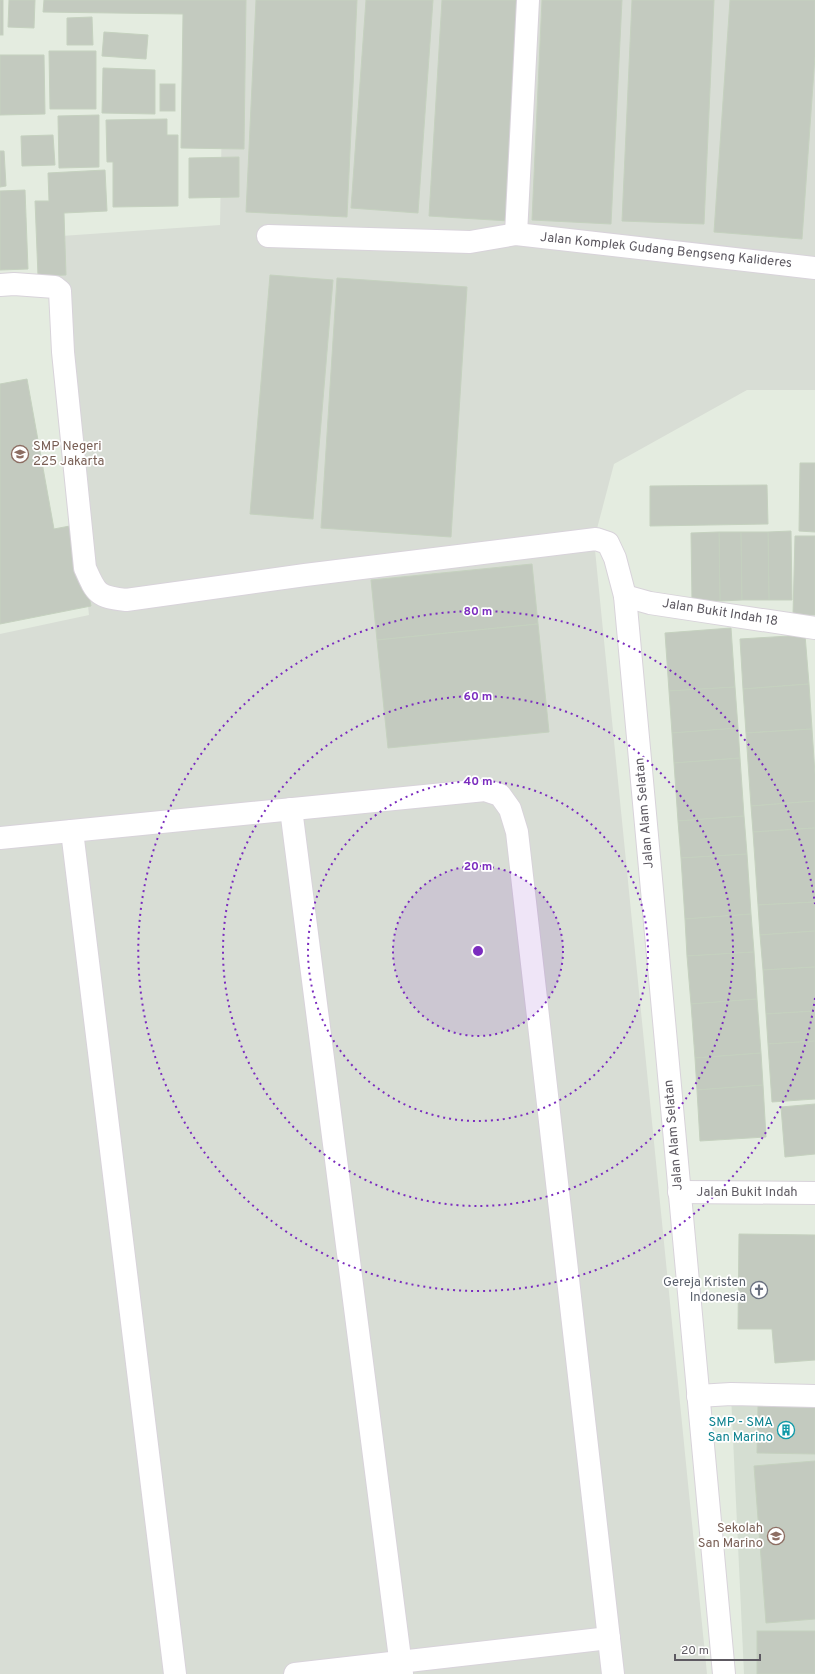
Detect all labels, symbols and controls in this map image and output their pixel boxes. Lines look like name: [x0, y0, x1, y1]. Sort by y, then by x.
street label: Jalan Komplek Gudang Bengseng Kalideres: [539, 230, 793, 272]
place label: SMP Negeri 225 Jakarta: [33, 439, 104, 470]
school or university icon: SMP Negeri 225 Jakarta: [10, 444, 30, 464]
street label: Jalan Bukit Indah 18: [661, 596, 779, 630]
text: 80 m: [464, 604, 492, 620]
text: 60 m: [464, 689, 492, 705]
street label: Jalan Alam Selatan: [632, 757, 658, 869]
text: 40 m: [463, 774, 493, 790]
text: 20 m: [464, 859, 492, 875]
centre of rings: [471, 944, 485, 958]
street label: Jalan Alam Selatan: [661, 1079, 687, 1191]
street label: Jalan Bukit Indah: [696, 1185, 798, 1201]
place label: Gereja Kristen Indonesia: [663, 1275, 746, 1306]
church icon: Gereja Kristen Indonesia: [749, 1280, 769, 1300]
place label: SMP - SMA San Marino: [708, 1415, 773, 1446]
building icon: SMP - SMA San Marino: [776, 1420, 796, 1440]
place label: Sekolah San Marino: [698, 1521, 763, 1552]
school or university icon: Sekolah San Marino: [766, 1526, 786, 1546]
scale bar: [675, 1636, 760, 1662]
text: 20 m: [681, 1643, 709, 1659]

